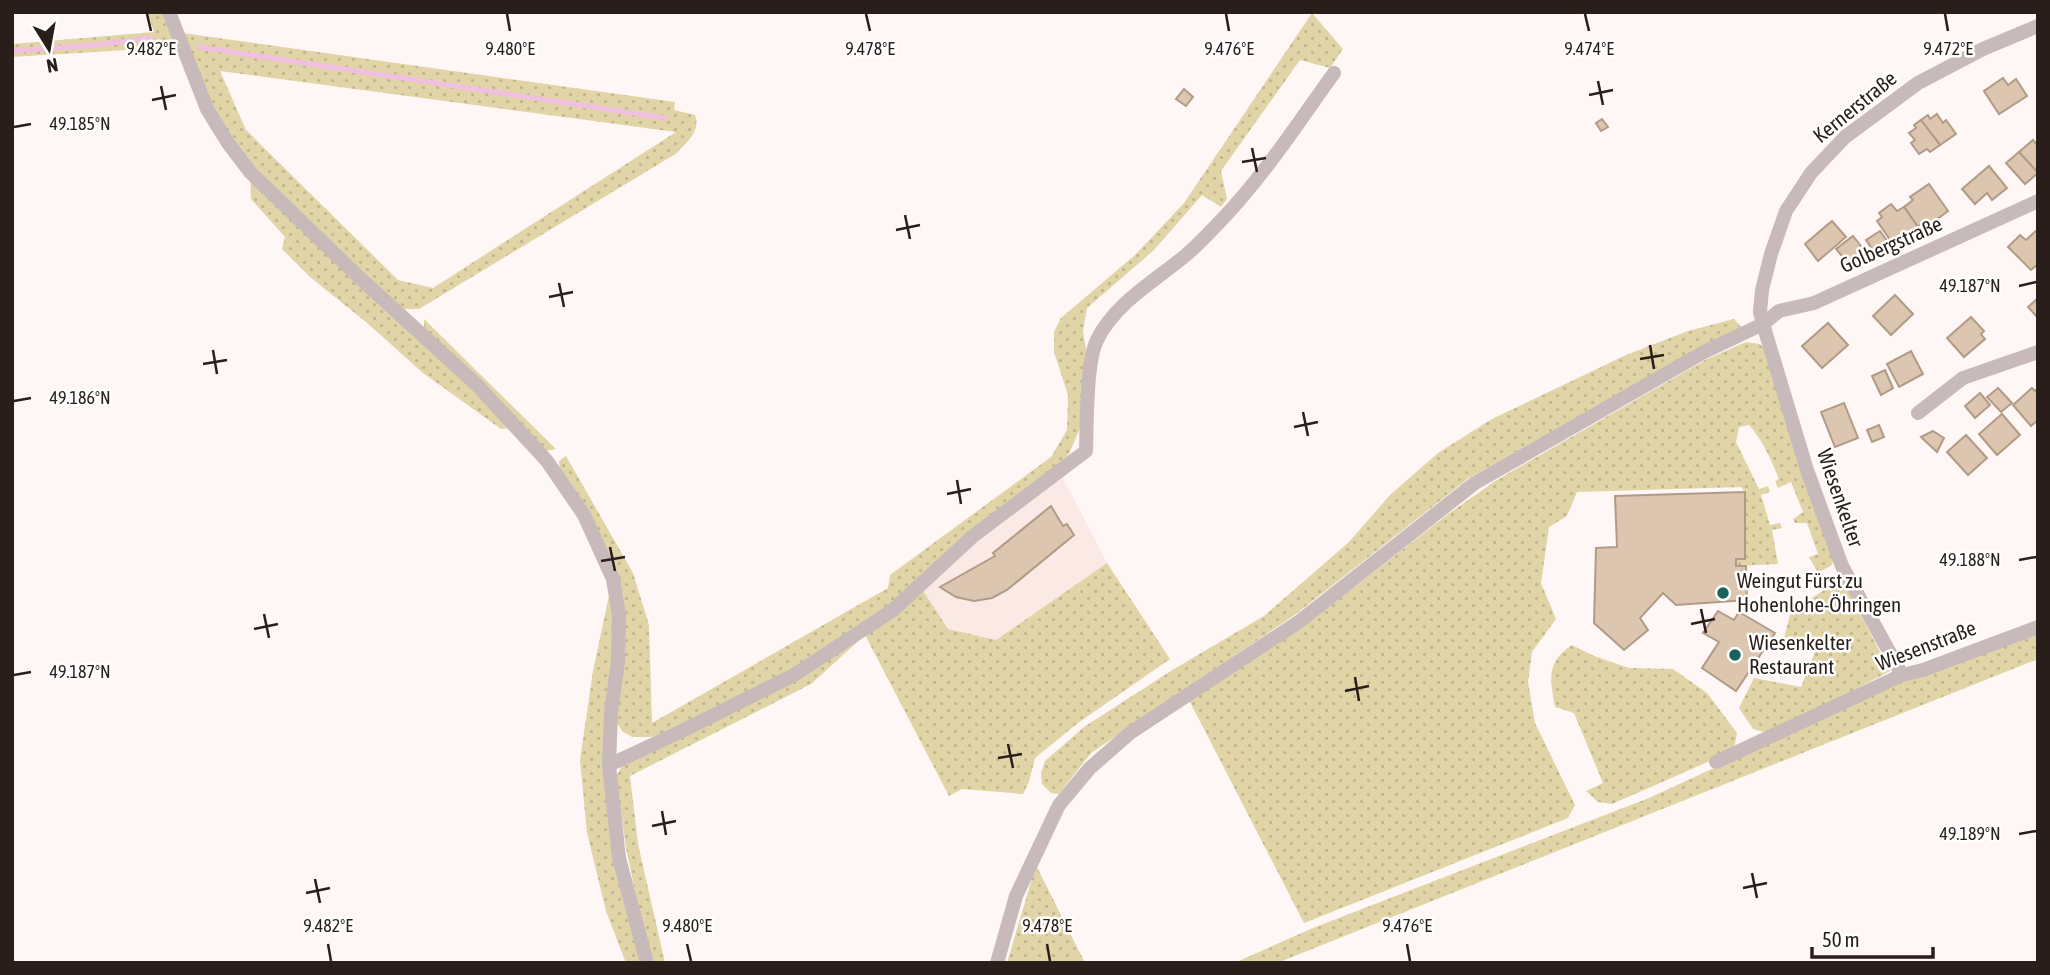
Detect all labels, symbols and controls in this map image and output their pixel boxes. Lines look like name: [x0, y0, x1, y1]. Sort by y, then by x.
north arrow: [14, 14, 84, 84]
text: 9.482°E: [126, 38, 176, 59]
text: 9.480°E: [485, 38, 535, 59]
text: 9.478°E: [845, 38, 895, 59]
text: 9.476°E: [1204, 38, 1254, 59]
text: 9.474°E: [1564, 38, 1614, 59]
text: 9.472°E: [1923, 38, 1973, 59]
text: N: [45, 54, 60, 78]
street label: Kernerstraße: [1808, 65, 1901, 147]
text: 49.185°N: [49, 113, 111, 134]
street label: Golbergstraße: [1836, 211, 1945, 277]
text: 49.187°N: [1939, 275, 2001, 296]
text: 49.186°N: [49, 387, 111, 408]
street label: Wiesenkelter: [1813, 445, 1869, 551]
text: 49.188°N: [1939, 549, 2001, 570]
place label: Weingut Fürst zu Hohenlohe-Öhringen: [1737, 568, 1901, 616]
marker: Weingut Fürst zu Hohenlohe-Öhringen: [1715, 585, 1731, 601]
street label: Wiesenstraße: [1872, 615, 1979, 675]
place label: Wiesenkelter Restaurant: [1749, 630, 1852, 678]
marker: Wiesenkelter Restaurant: [1727, 647, 1743, 663]
text: 49.187°N: [49, 661, 111, 682]
text: 49.189°N: [1939, 823, 2001, 844]
text: 9.482°E: [303, 915, 353, 936]
text: 9.480°E: [662, 915, 712, 936]
text: 9.478°E: [1022, 915, 1072, 936]
text: 9.476°E: [1382, 915, 1432, 936]
scale bar: [1812, 916, 1933, 960]
text: 50 m: [1822, 927, 1860, 951]

